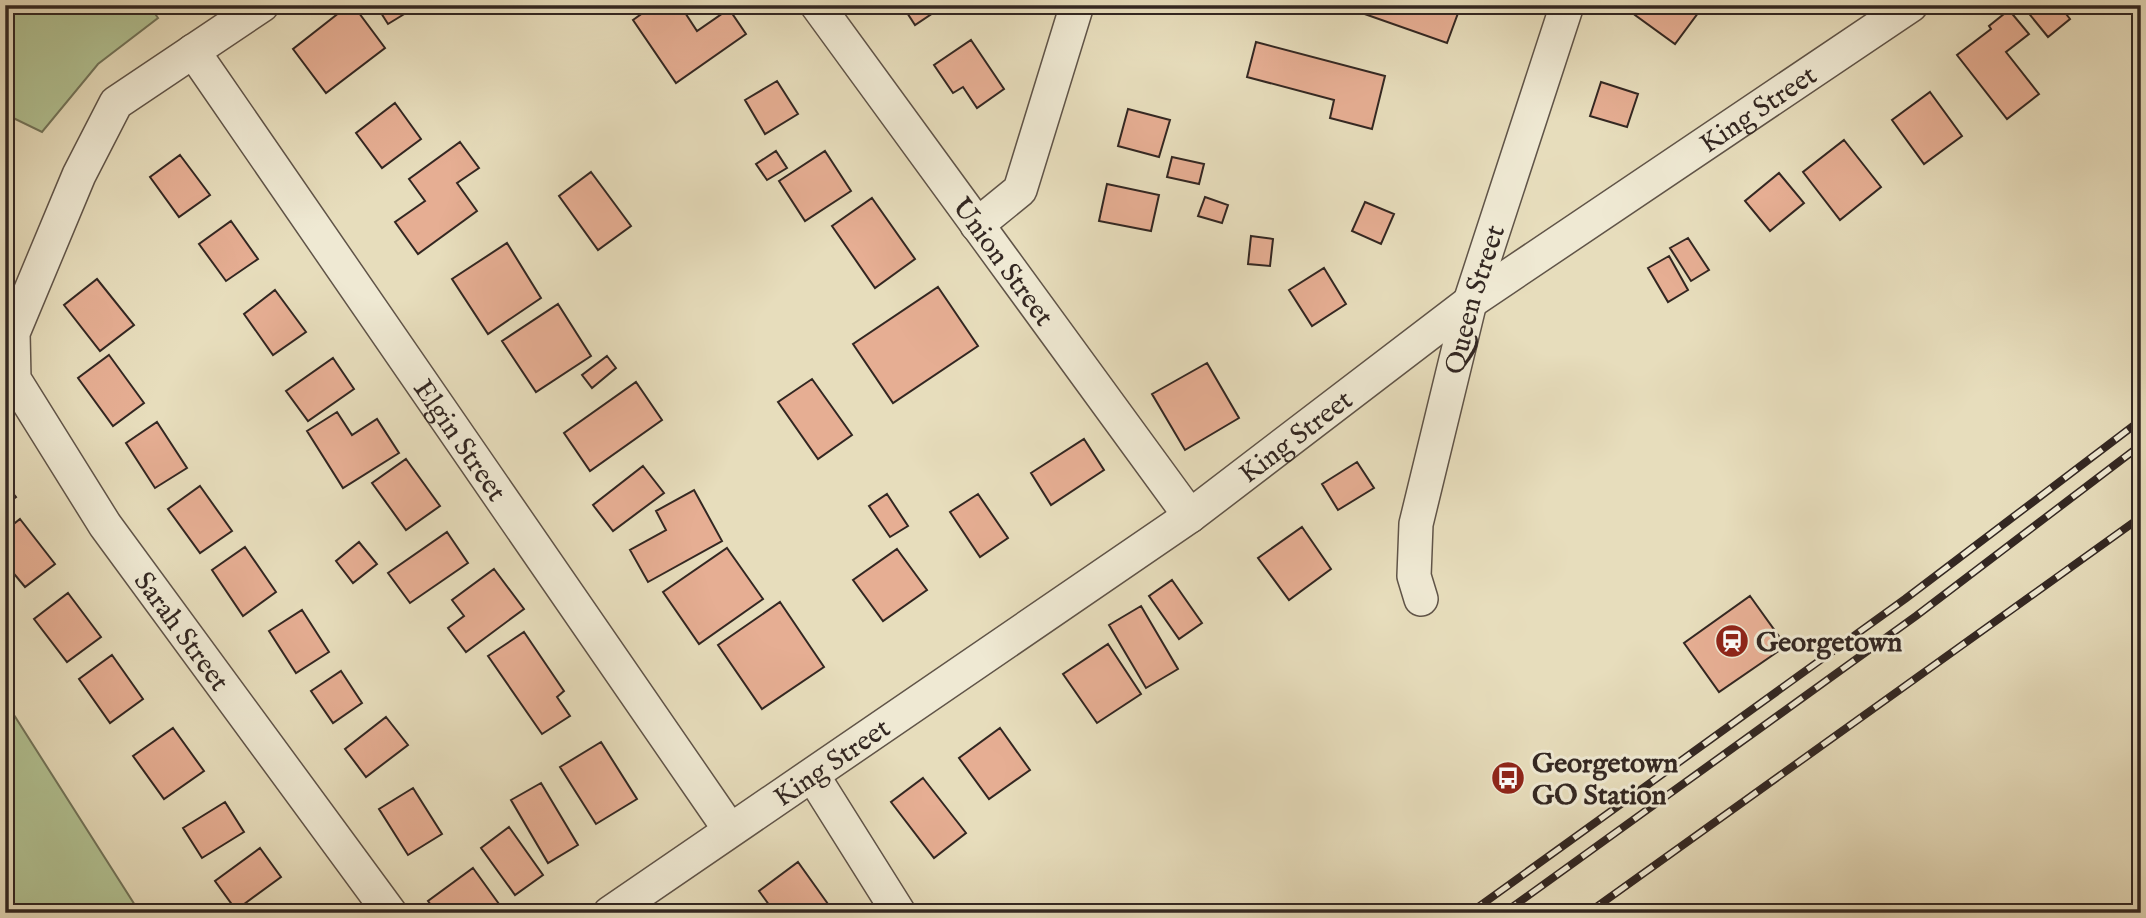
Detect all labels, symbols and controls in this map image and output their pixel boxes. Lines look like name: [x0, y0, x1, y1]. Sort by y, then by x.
street label: King Street: [1694, 58, 1824, 162]
street label: Union Street: [943, 191, 1061, 334]
street label: Queen Street: [1438, 221, 1514, 378]
street label: Elgin Street: [405, 373, 513, 509]
street label: King Street: [1233, 383, 1361, 492]
street label: Sarah Street: [125, 565, 236, 699]
station icon: Georgetown: [1713, 622, 1751, 660]
place label: Georgetown: [1756, 626, 1902, 661]
street label: King Street: [768, 711, 898, 816]
place label: Georgetown GO Station: [1532, 747, 1678, 814]
bus stop icon: Georgetown GO Station: [1489, 759, 1527, 797]

